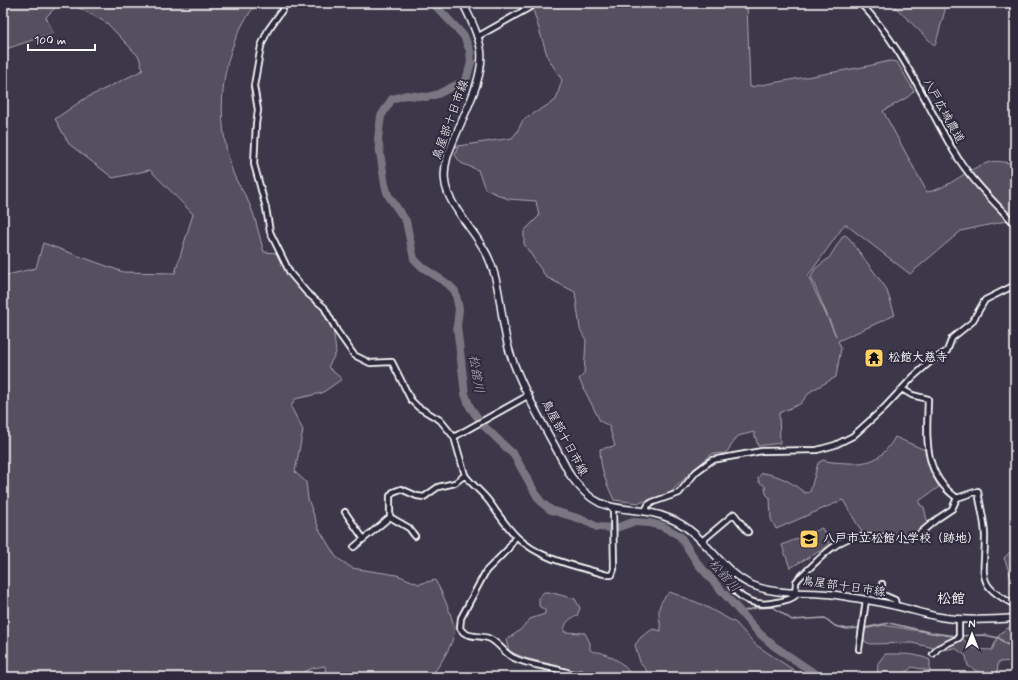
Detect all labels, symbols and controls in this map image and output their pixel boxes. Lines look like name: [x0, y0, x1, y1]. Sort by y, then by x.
scale bar: [28, 26, 95, 52]
text: 100 m: [34, 33, 66, 49]
street label: 八戸広域農道: [919, 76, 967, 146]
street label: 鳥屋部十日市線: [429, 78, 473, 162]
temple icon: 松館大慈寺: [863, 347, 885, 369]
place label: 松館大慈寺: [888, 350, 948, 366]
water label: 松舘川: [465, 353, 487, 395]
street label: 鳥屋部十日市線: [537, 397, 591, 479]
school or university icon: 八戸市立松館小学校（跡地）: [798, 528, 820, 550]
place label: 八戸市立松館小学校（跡地）: [823, 531, 979, 547]
water label: 松舘川: [705, 556, 743, 596]
street label: 鳥屋部十日市線: [801, 573, 887, 601]
district label: 松館: [937, 590, 965, 608]
north arrow: [952, 614, 992, 654]
text: N: [968, 618, 976, 632]

